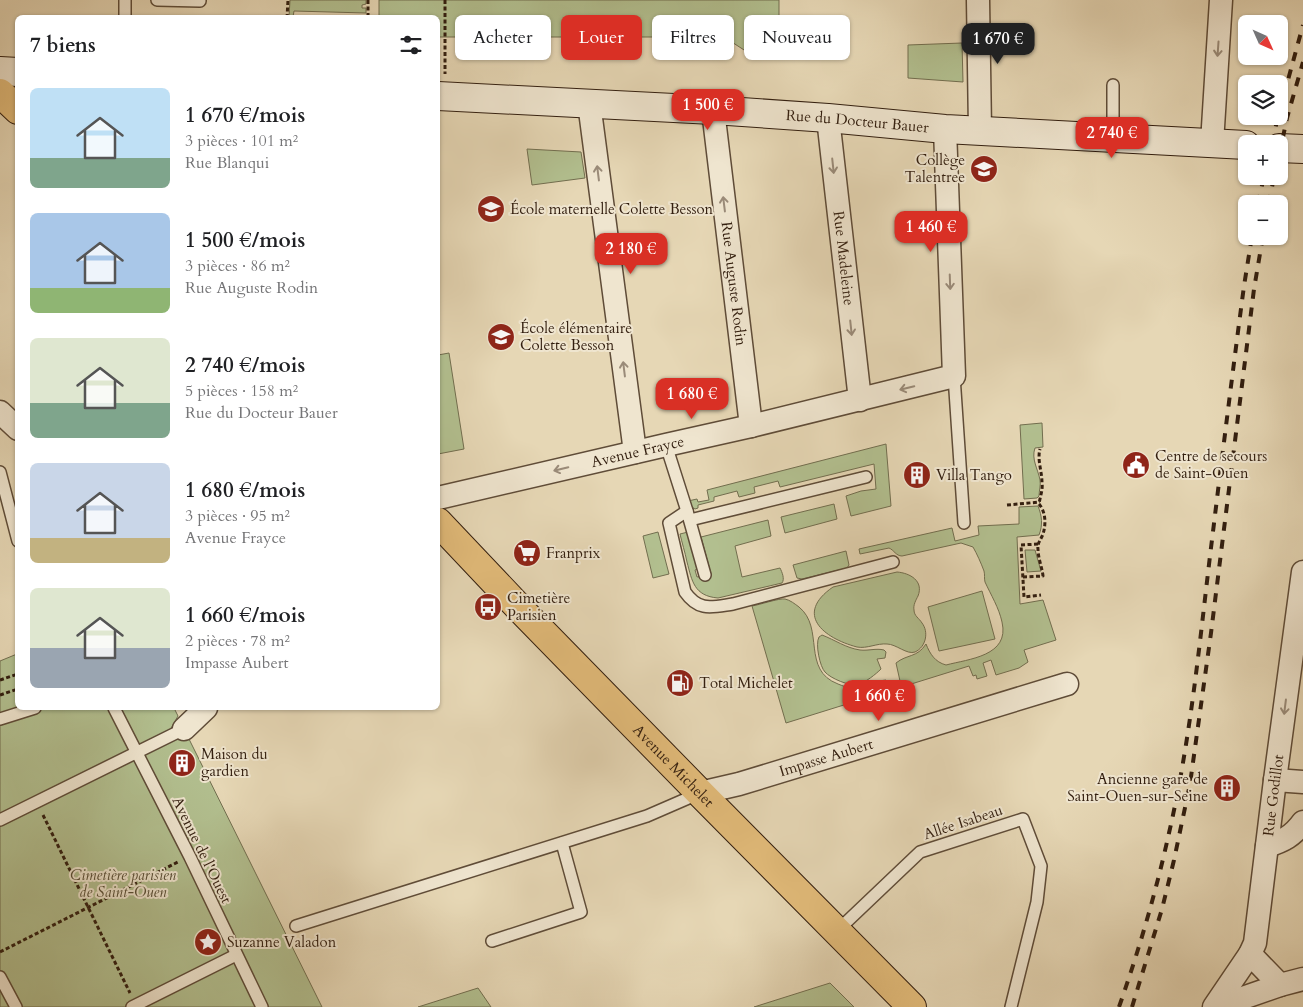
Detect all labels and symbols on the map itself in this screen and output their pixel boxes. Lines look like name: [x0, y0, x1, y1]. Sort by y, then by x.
north arrow: [1238, 15, 1288, 65]
pin: 1 670 €: [952, 22, 1044, 65]
one-way arrow: [1214, 40, 1223, 56]
pin: 1 500 €: [662, 88, 754, 131]
street label: Rue du Docteur Bauer: [785, 105, 930, 137]
pin: 2 740 €: [1066, 116, 1158, 159]
place label: Collège Talentree: [905, 150, 965, 187]
school or university icon: Collège Talentree: [969, 154, 999, 184]
one-way arrow: [828, 158, 838, 174]
one-way arrow: [593, 166, 603, 182]
school or university icon: École maternelle Colette Besson: [476, 194, 506, 224]
one-way arrow: [719, 197, 729, 213]
place label: École maternelle Colette Besson: [510, 199, 714, 219]
street label: Rue Madeleine: [829, 210, 859, 307]
pin: 1 460 €: [885, 210, 977, 253]
street label: Rue Auguste Rodin: [717, 221, 751, 347]
pin: 2 180 €: [585, 232, 677, 275]
one-way arrow: [946, 274, 955, 290]
place label: École élémentaire Colette Besson: [520, 318, 632, 355]
one-way arrow: [847, 320, 856, 336]
school or university icon: École élémentaire Colette Besson: [486, 322, 516, 352]
one-way arrow: [619, 361, 629, 377]
pin: 1 680 €: [646, 378, 738, 420]
one-way arrow: [899, 384, 915, 393]
street label: Avenue Frayce: [589, 431, 686, 472]
place label: Centre de secours de Saint-Ouen: [1155, 446, 1267, 483]
public building icon: Centre de secours de Saint-Ouen: [1121, 450, 1151, 480]
building icon: Villa Tango: [902, 460, 932, 490]
one-way arrow: [554, 465, 570, 474]
place label: Villa Tango: [936, 465, 1012, 485]
supermarket icon: Franprix: [512, 538, 542, 568]
place label: Franprix: [546, 543, 601, 563]
place label: Cimetière Parisien: [507, 588, 570, 625]
bus stop icon: Cimetière Parisien: [473, 592, 503, 622]
fuel station icon: Total Michelet: [665, 668, 695, 698]
place label: Total Michelet: [699, 673, 793, 693]
pin: 1 660 €: [833, 680, 925, 722]
one-way arrow: [1280, 699, 1290, 715]
street label: Avenue Michelet: [628, 720, 719, 812]
street label: Impasse Aubert: [777, 734, 876, 781]
place label: Maison du gardien: [201, 744, 268, 781]
building icon: Maison du gardien: [167, 748, 197, 778]
street label: Rue Godillot: [1258, 753, 1288, 837]
place label: Ancienne gare de Saint-Ouen-sur-Seine: [1067, 769, 1208, 806]
building icon: Ancienne gare de Saint-Ouen-sur-Seine: [1212, 773, 1242, 803]
street label: Avenue de l'Ouest: [167, 793, 237, 907]
street label: Allée Isabeau: [921, 800, 1005, 844]
park label: Cimetière parisien de Saint-Ouen: [70, 865, 177, 902]
place icon: Suzanne Valadon: [193, 927, 223, 957]
place label: Suzanne Valadon: [227, 932, 337, 952]

